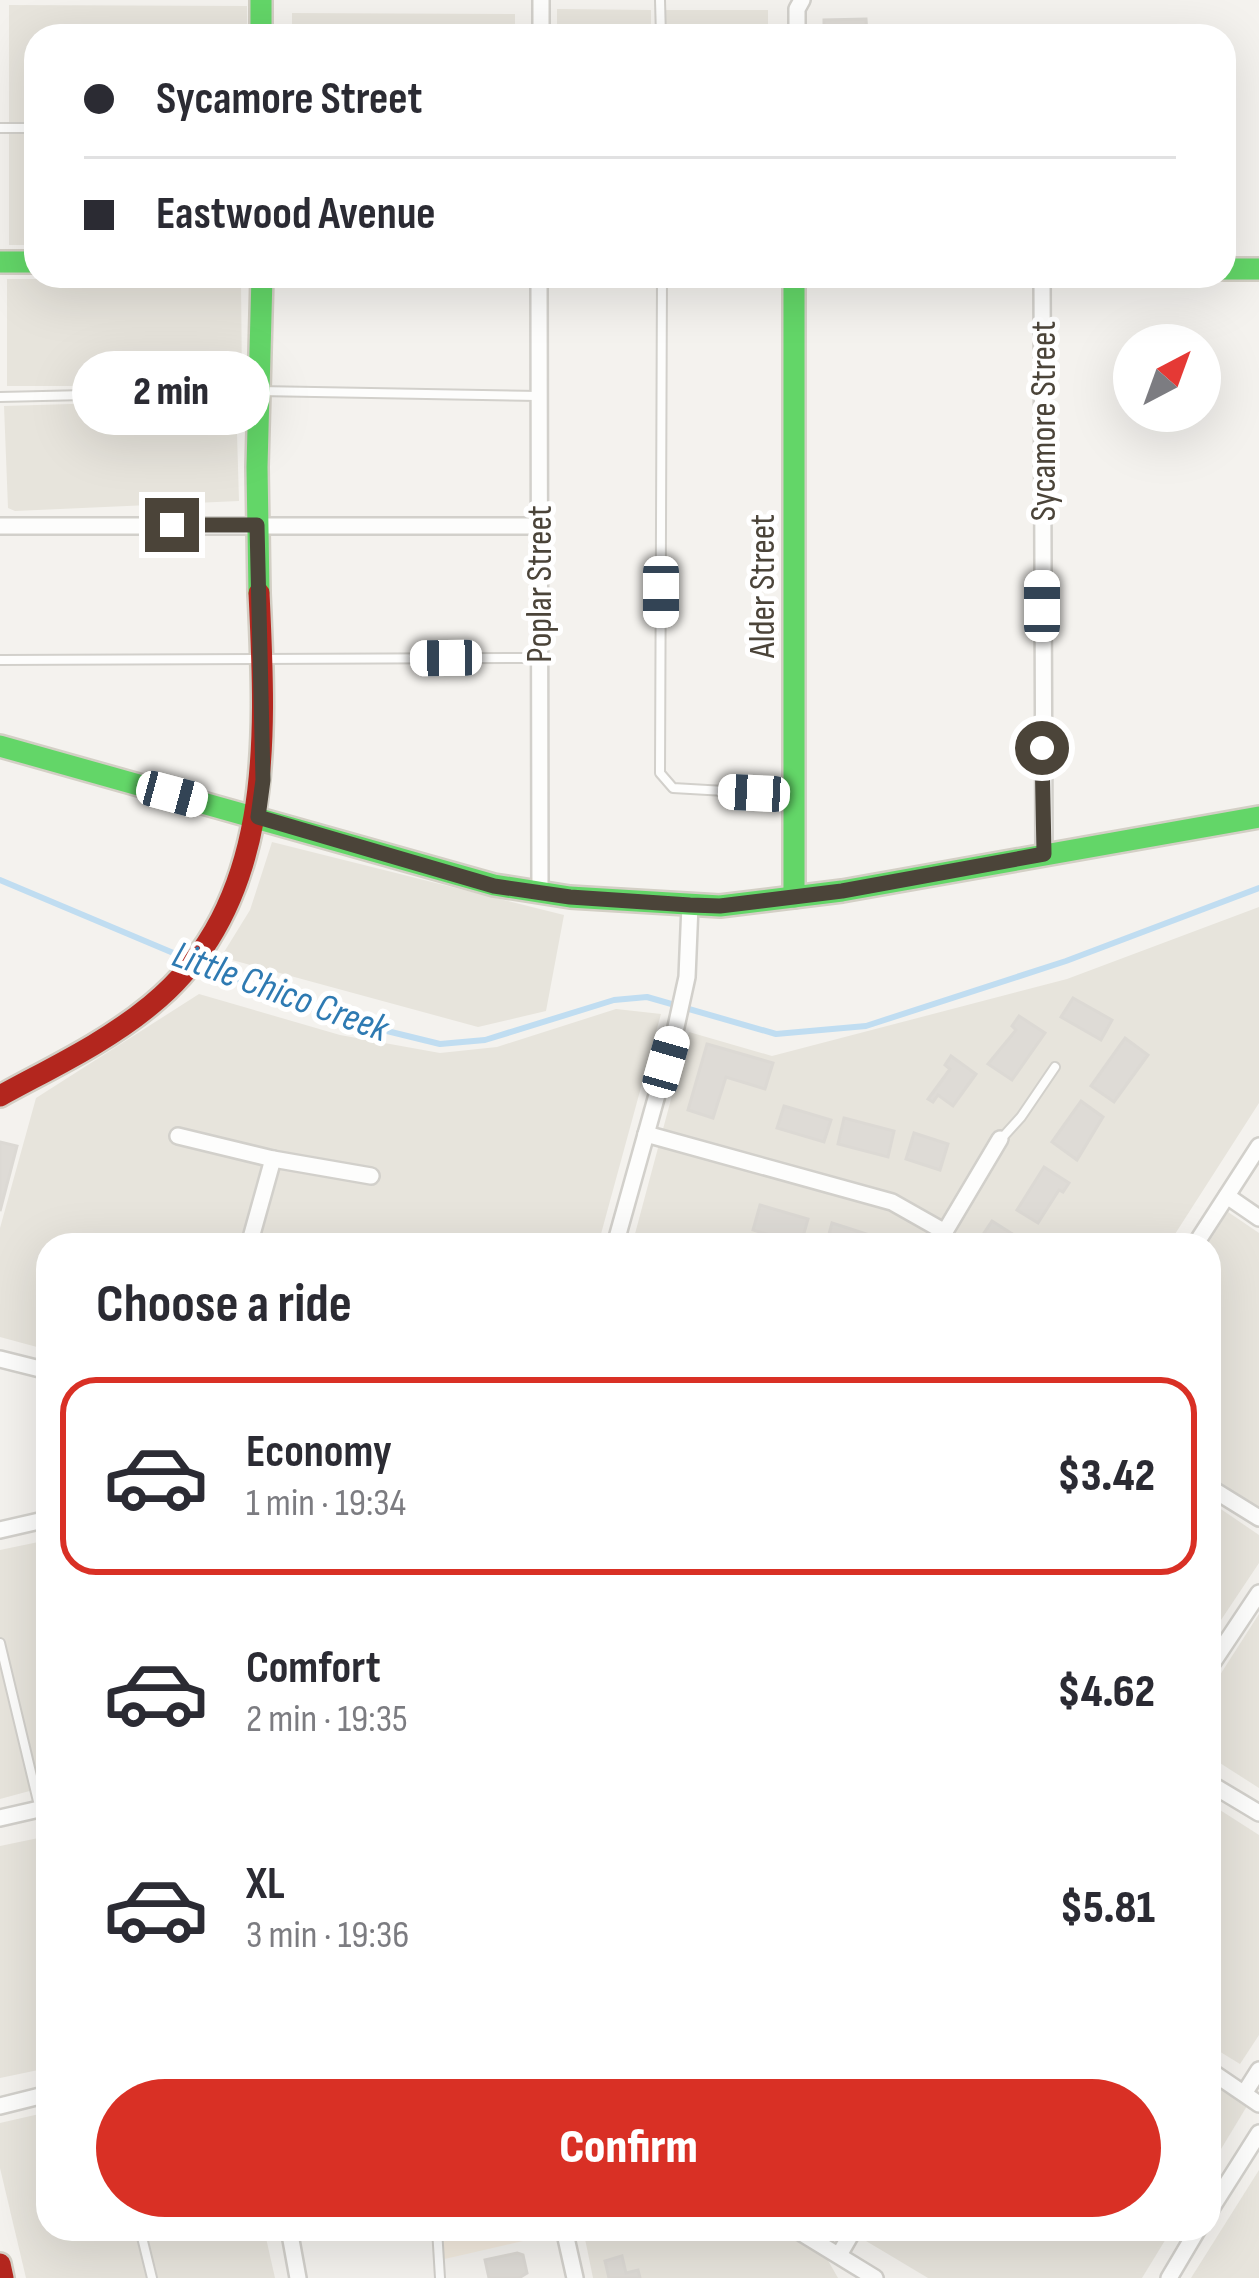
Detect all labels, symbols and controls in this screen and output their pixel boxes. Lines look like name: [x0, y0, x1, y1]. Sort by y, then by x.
text: Sycamore Street: [156, 72, 422, 127]
text: Eastwood Avenue: [156, 187, 436, 242]
street label: Sycamore Street: [1023, 321, 1066, 521]
north arrow: [1113, 324, 1221, 432]
map controls: [1113, 324, 1221, 432]
callout: 2 min: [73, 351, 271, 435]
text: 2 min: [133, 369, 209, 416]
route end: [145, 498, 199, 552]
street label: Poplar Street: [519, 505, 562, 663]
street label: Alder Street: [742, 514, 785, 659]
car: [643, 556, 679, 628]
car: [1024, 570, 1060, 642]
car: [410, 639, 482, 677]
route start: [1015, 721, 1069, 775]
car: [133, 767, 211, 821]
car: [717, 773, 791, 813]
water label: Little Chico Creek: [166, 932, 396, 1054]
car: [639, 1022, 693, 1102]
text: Choose a ride: [96, 1272, 352, 1337]
icon: car: [102, 1422, 210, 1530]
text: Economy: [246, 1425, 392, 1480]
text: $3.42: [1057, 1449, 1155, 1504]
text: 1 min · 19:34: [246, 1480, 406, 1527]
icon: car: [102, 1638, 210, 1746]
text: Comfort: [246, 1641, 381, 1696]
text: $4.62: [1057, 1665, 1155, 1720]
text: 2 min · 19:35: [246, 1696, 408, 1743]
icon: car: [102, 1854, 210, 1962]
text: XL: [246, 1857, 285, 1912]
text: $5.81: [1060, 1881, 1155, 1936]
text: 3 min · 19:36: [246, 1912, 409, 1959]
button: Confirm: [96, 2079, 1161, 2217]

